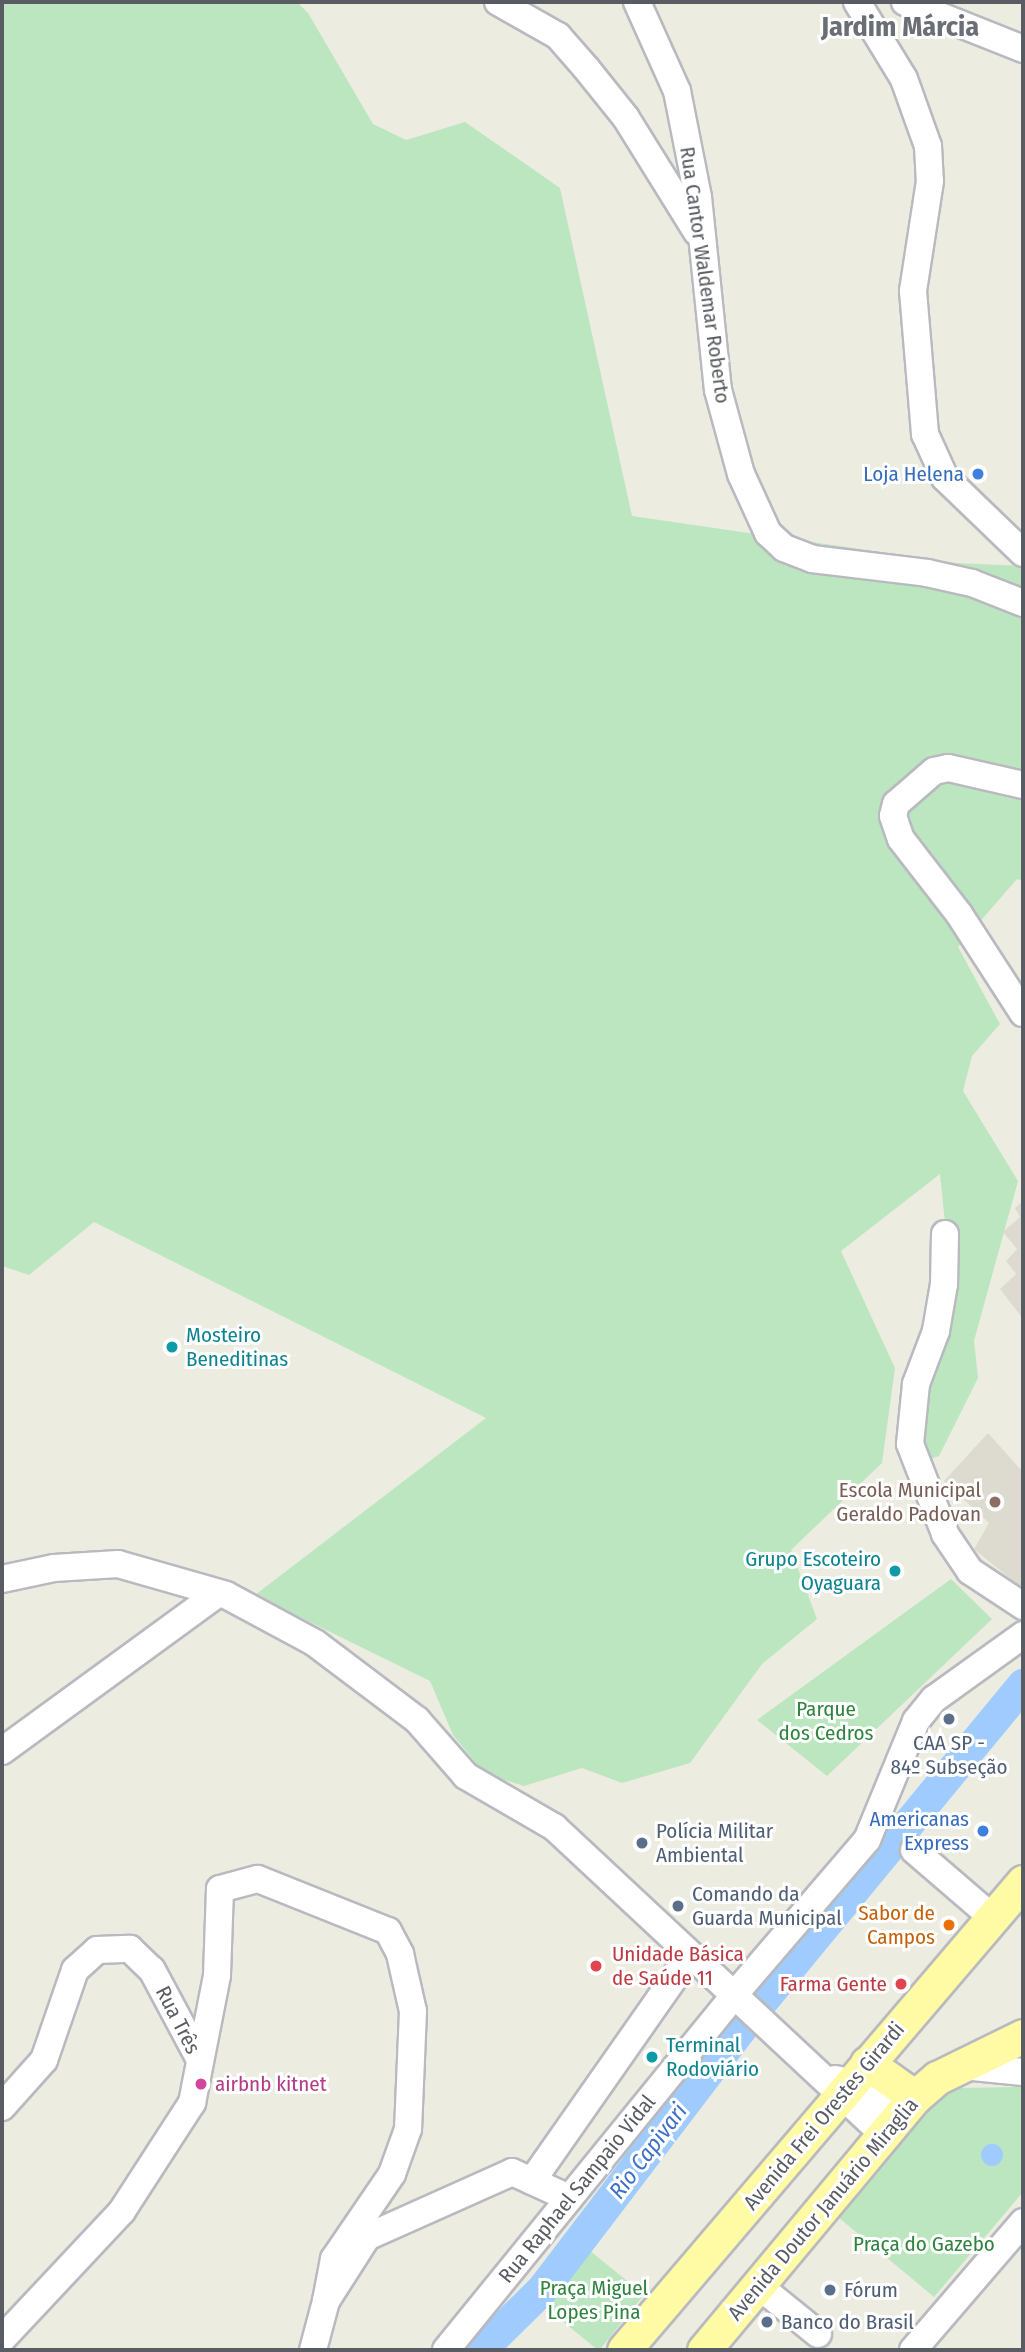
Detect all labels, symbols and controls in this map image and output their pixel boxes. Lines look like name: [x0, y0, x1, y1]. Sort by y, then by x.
district label: Jardim Márcia: [821, 10, 979, 44]
street label: Rua Cantor Waldemar Roberto: [675, 145, 735, 405]
place label: Loja Helena: [863, 461, 964, 487]
marker: Loja Helena: [970, 466, 986, 482]
place label: Mosteiro Beneditinas: [186, 1322, 288, 1372]
marker: Mosteiro Beneditinas: [164, 1339, 180, 1355]
place label: Escola Municipal Geraldo Padovan: [836, 1477, 981, 1527]
marker: Escola Municipal Geraldo Padovan: [987, 1494, 1003, 1510]
place label: Grupo Escoteiro Oyaguara: [745, 1546, 881, 1596]
marker: Grupo Escoteiro Oyaguara: [887, 1563, 903, 1579]
park label: Parque dos Cedros: [779, 1696, 873, 1746]
marker: CAA SP - 84º Subseção: [941, 1711, 957, 1727]
place label: CAA SP - 84º Subseção: [890, 1730, 1008, 1780]
place label: Americanas Express: [870, 1806, 969, 1856]
place label: Polícia Militar Ambiental: [656, 1818, 773, 1868]
marker: Americanas Express: [975, 1823, 991, 1839]
marker: Polícia Militar Ambiental: [634, 1835, 650, 1851]
place label: Comando da Guarda Municipal: [692, 1881, 842, 1931]
marker: Comando da Guarda Municipal: [670, 1898, 686, 1914]
place label: Sabor de Campos: [858, 1900, 935, 1950]
marker: Sabor de Campos: [941, 1917, 957, 1933]
place label: Unidade Básica de Saúde 11: [612, 1941, 744, 1991]
marker: Unidade Básica de Saúde 11: [586, 1956, 606, 1976]
place label: Farma Gente: [780, 1971, 887, 1997]
marker: Farma Gente: [893, 1976, 909, 1992]
street label: Rua Três: [150, 1982, 206, 2058]
street label: Avenida Frei Orestes Girardi: [738, 2017, 910, 2215]
place label: Terminal Rodoviário: [666, 2032, 759, 2082]
marker: Terminal Rodoviário: [644, 2049, 660, 2065]
place label: airbnb kitnet: [215, 2071, 327, 2097]
marker: airbnb kitnet: [193, 2076, 209, 2092]
street label: Rua Raphael Sampaio Vidal: [493, 2090, 661, 2288]
street label: Avenida Doutor Januário Miraglia: [723, 2093, 923, 2325]
water label: Rio Capivari: [603, 2098, 693, 2204]
park label: Praça do Gazebo: [853, 2231, 995, 2257]
park label: Praça Miguel Lopes Pina: [540, 2275, 648, 2325]
place label: Fórum: [844, 2277, 898, 2303]
marker: Fórum: [822, 2282, 838, 2298]
place label: Banco do Brasil: [781, 2309, 914, 2335]
marker: Banco do Brasil: [759, 2314, 775, 2330]

